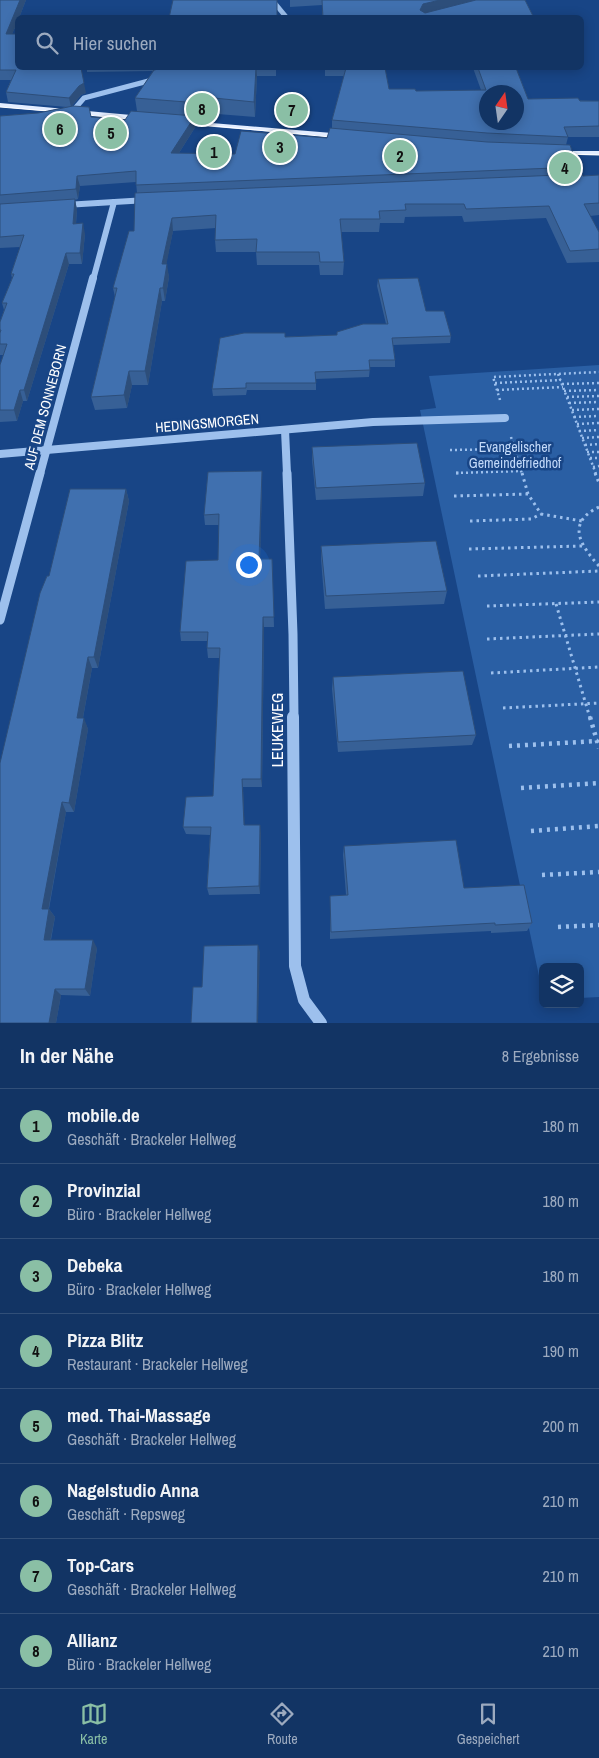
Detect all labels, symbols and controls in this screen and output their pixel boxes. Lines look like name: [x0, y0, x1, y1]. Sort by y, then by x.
search box: [15, 15, 584, 70]
icon: search: [33, 29, 61, 57]
text: Hier suchen: [73, 30, 157, 56]
north arrow: [479, 85, 524, 130]
pin: 8: [186, 90, 218, 128]
pin: 7: [276, 91, 308, 129]
pin: 6: [44, 110, 76, 148]
pin: 5: [95, 114, 127, 152]
pin: 3: [264, 128, 296, 166]
pin: 1: [198, 133, 230, 171]
pin: 2: [384, 137, 416, 175]
pin: 4: [549, 149, 581, 187]
street label: AUF DEM SONNEBORN: [19, 342, 70, 473]
street label: HEDINGSMORGEN: [154, 410, 260, 436]
park label: Evangelischer Gemeindefriedhof: [469, 438, 562, 472]
your location: [236, 552, 262, 578]
street label: LEUKEWEG: [266, 693, 288, 767]
map controls: [539, 963, 584, 1008]
button: layers: [539, 963, 584, 1008]
text: In der Nähe: [20, 1041, 114, 1070]
text: 8 Ergebnisse: [502, 1045, 579, 1067]
text: mobile.de: [67, 1102, 140, 1128]
text: 1: [32, 1115, 40, 1137]
text: 180 m: [543, 1115, 579, 1137]
text: Geschäft · Brackeler Hellweg: [67, 1128, 236, 1150]
text: Provinzial: [67, 1177, 141, 1203]
text: 2: [32, 1190, 40, 1212]
text: 180 m: [543, 1190, 579, 1212]
text: Büro · Brackeler Hellweg: [67, 1203, 211, 1225]
text: Debeka: [67, 1252, 122, 1278]
text: 3: [32, 1265, 40, 1287]
text: 180 m: [543, 1265, 579, 1287]
text: Büro · Brackeler Hellweg: [67, 1278, 211, 1300]
text: Pizza Blitz: [67, 1327, 143, 1353]
text: 4: [32, 1340, 40, 1362]
text: 190 m: [543, 1340, 579, 1362]
text: Restaurant · Brackeler Hellweg: [67, 1353, 248, 1375]
text: med. Thai-Massage: [67, 1402, 211, 1428]
text: 5: [32, 1415, 40, 1437]
text: 200 m: [543, 1415, 579, 1437]
text: Geschäft · Brackeler Hellweg: [67, 1428, 236, 1450]
text: Nagelstudio Anna: [67, 1477, 199, 1503]
text: 6: [32, 1490, 40, 1512]
text: 210 m: [543, 1490, 579, 1512]
text: Geschäft · Repsweg: [67, 1503, 185, 1525]
text: Top-Cars: [67, 1552, 134, 1578]
text: 7: [32, 1565, 40, 1587]
text: 210 m: [543, 1565, 579, 1587]
text: Geschäft · Brackeler Hellweg: [67, 1578, 236, 1600]
text: Allianz: [67, 1627, 117, 1653]
text: 8: [32, 1640, 40, 1662]
text: 210 m: [543, 1640, 579, 1662]
text: Büro · Brackeler Hellweg: [67, 1653, 211, 1675]
tab: Karte: [80, 1700, 108, 1748]
tab: Route: [267, 1700, 298, 1748]
tab: Gespeichert: [457, 1700, 519, 1748]

